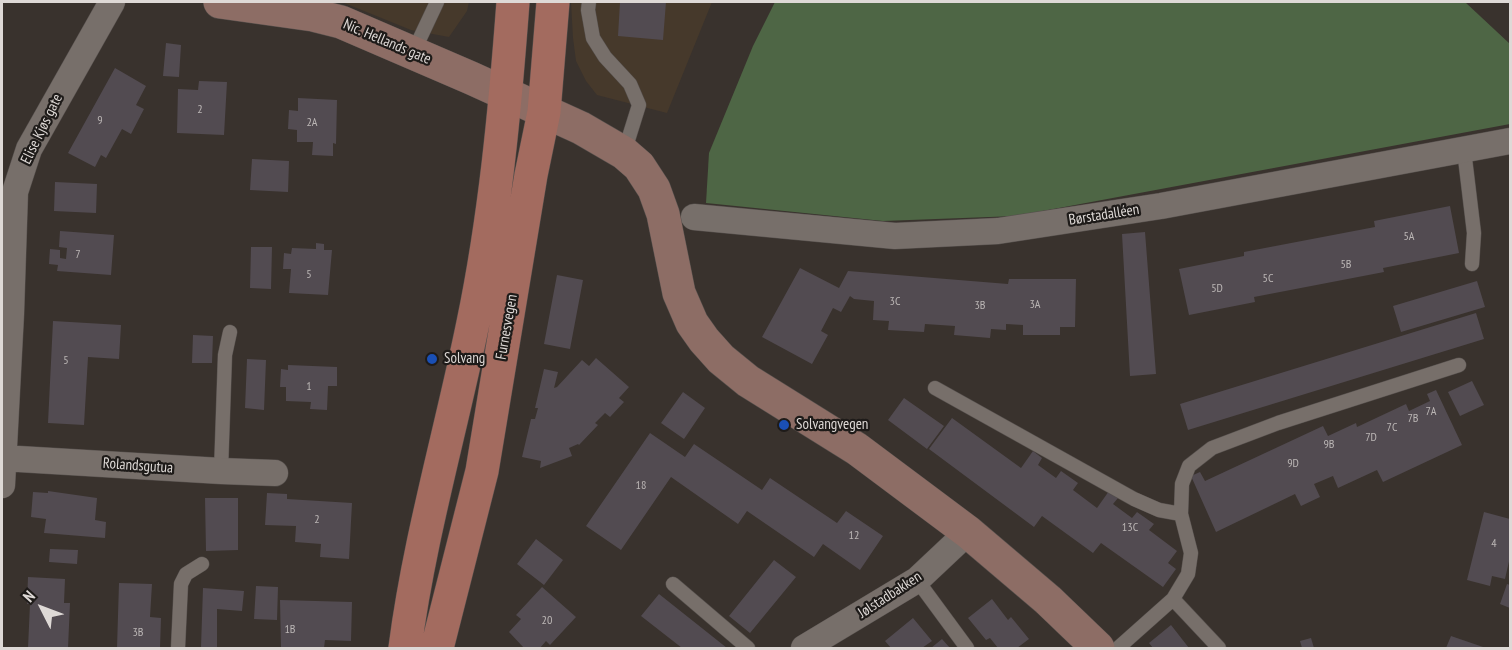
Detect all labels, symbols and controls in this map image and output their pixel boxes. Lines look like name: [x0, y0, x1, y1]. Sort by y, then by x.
street label: Nic. Hellands gate: [340, 15, 434, 69]
street label: Elise Kjøs gate: [17, 91, 67, 167]
house number: 2: [197, 103, 203, 117]
house number: 9: [97, 114, 103, 128]
house number: 2A: [306, 116, 318, 130]
street label: Børstadalléen: [1067, 201, 1141, 229]
house number: 5A: [1403, 230, 1415, 244]
house number: 7: [75, 248, 81, 262]
house number: 5B: [1340, 258, 1352, 272]
house number: 5: [306, 268, 312, 282]
house number: 5C: [1263, 272, 1273, 286]
house number: 5D: [1211, 282, 1223, 296]
street label: Furnesvegen: [492, 293, 522, 361]
house number: 3C: [890, 295, 900, 309]
house number: 3A: [1029, 298, 1041, 312]
house number: 3B: [974, 299, 986, 313]
place label: Solvang: [444, 350, 485, 368]
marker: Solvang: [425, 352, 439, 366]
house number: 5: [63, 354, 69, 368]
house number: 1: [306, 380, 312, 394]
house number: 7A: [1426, 405, 1436, 419]
house number: 7B: [1407, 412, 1419, 426]
place label: Solvangvegen: [796, 416, 868, 434]
marker: Solvangvegen: [777, 418, 791, 432]
house number: 7C: [1387, 421, 1397, 435]
house number: 7D: [1365, 431, 1377, 445]
house number: 9B: [1323, 438, 1335, 452]
street label: Rolandsgutua: [102, 455, 174, 477]
house number: 9D: [1287, 457, 1299, 471]
house number: 18: [636, 479, 646, 493]
house number: 2: [314, 513, 320, 527]
house number: 13C: [1122, 521, 1138, 535]
house number: 12: [849, 529, 859, 543]
house number: 4: [1491, 537, 1497, 551]
street label: Jølstadbakken: [855, 568, 925, 622]
north arrow: [12, 578, 72, 638]
text: N: [18, 586, 39, 606]
house number: 20: [542, 614, 552, 628]
house number: 1B: [284, 623, 296, 637]
house number: 3B: [132, 626, 144, 640]

